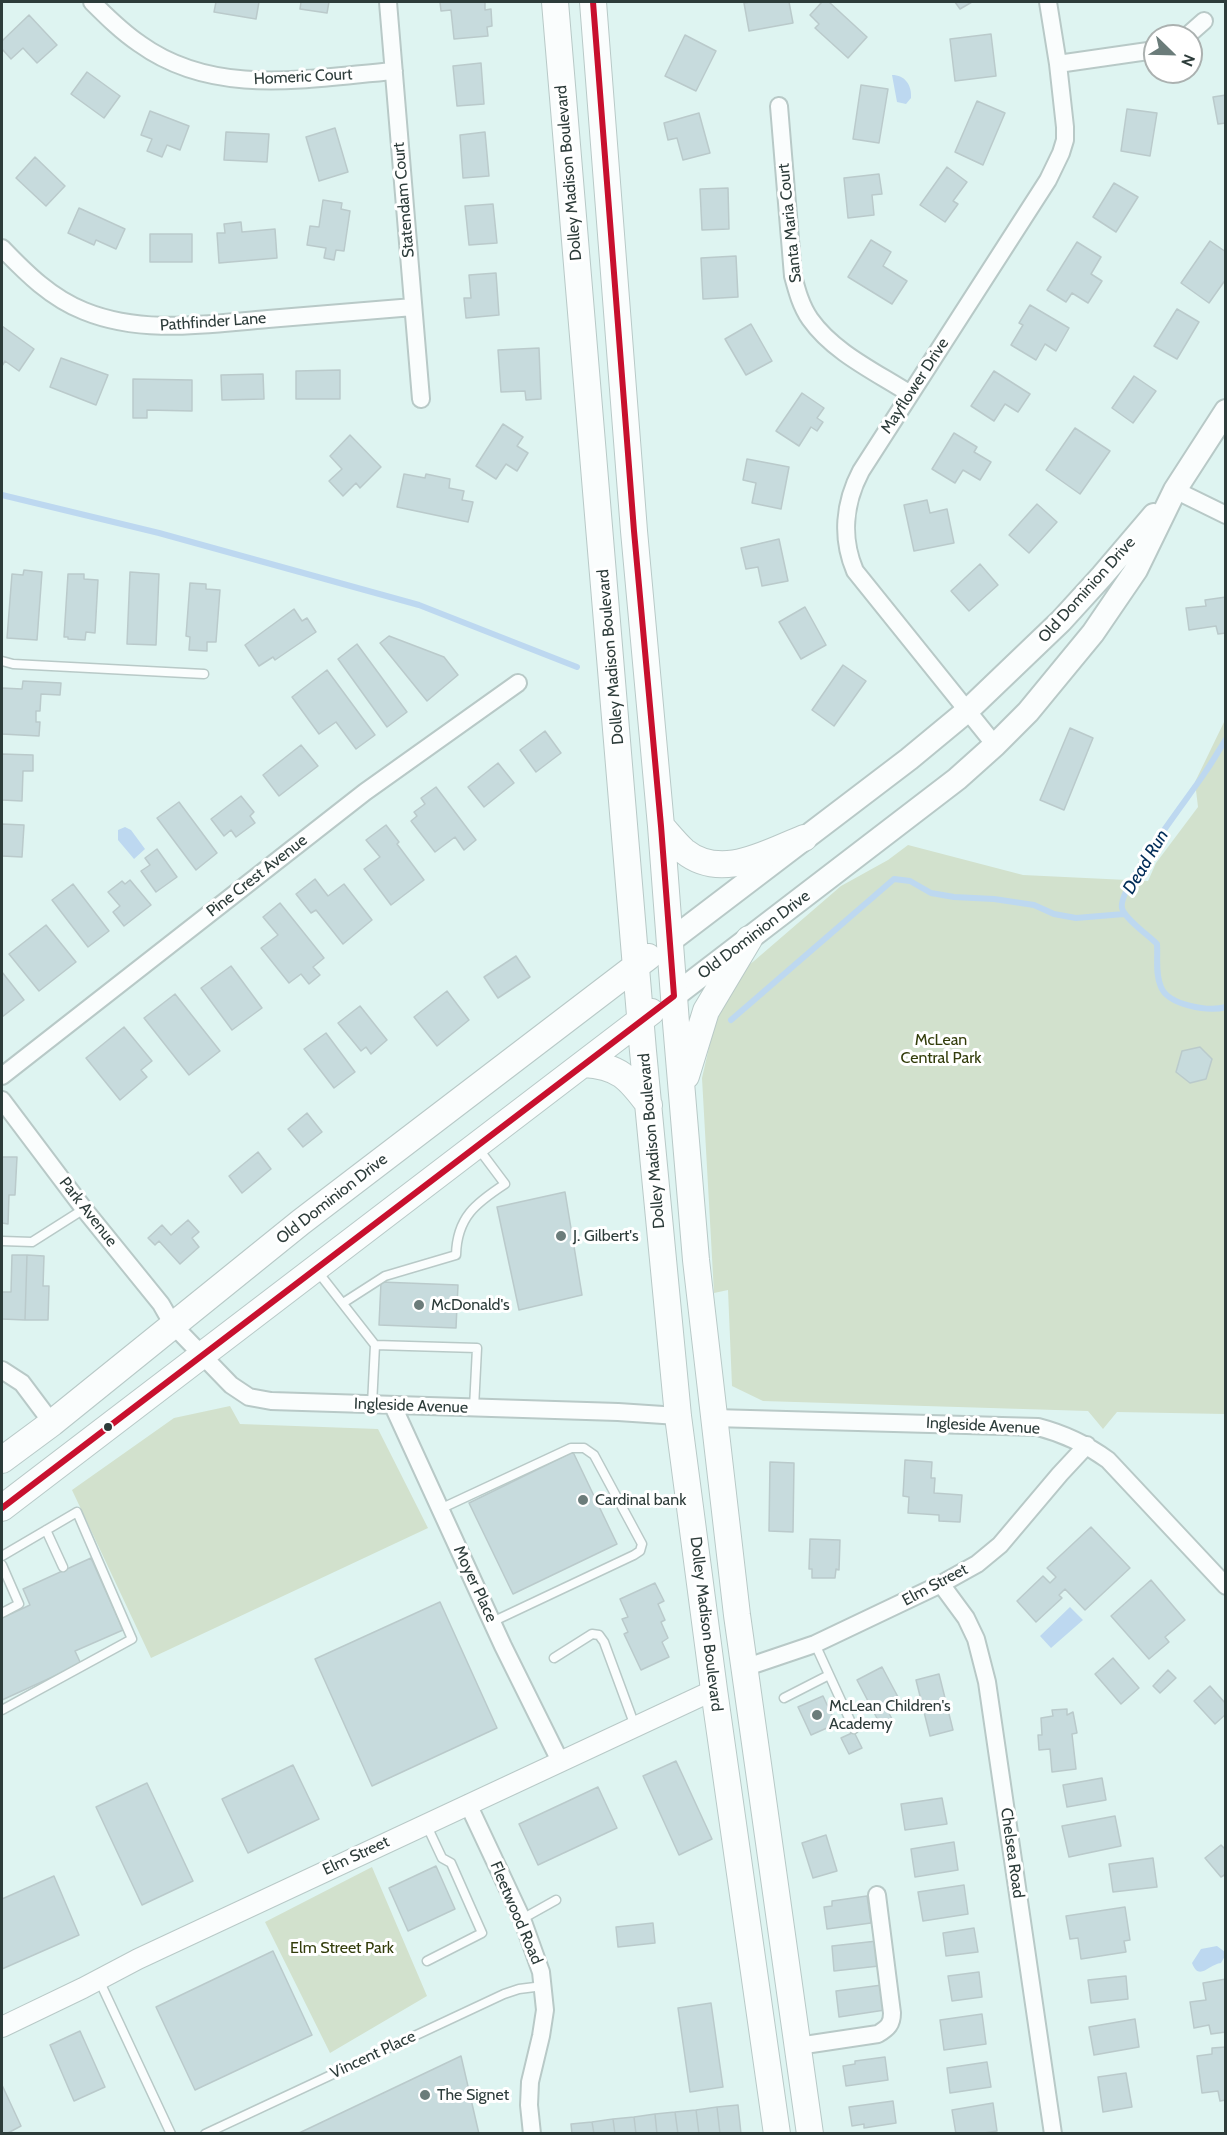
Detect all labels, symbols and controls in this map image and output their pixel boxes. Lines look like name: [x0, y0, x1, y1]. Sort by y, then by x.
north arrow: [1143, 24, 1203, 84]
text: N: [1177, 52, 1199, 69]
street label: Homeric Court: [253, 65, 353, 89]
street label: Dolley Madison Boulevard: [552, 84, 586, 262]
street label: Statendam Court: [389, 141, 419, 259]
street label: Santa Maria Court: [774, 162, 806, 284]
street label: Pathfinder Lane: [159, 309, 267, 335]
street label: Mayflower Drive: [877, 335, 953, 437]
street label: Old Dominion Drive: [1034, 533, 1140, 647]
street label: Dolley Madison Boulevard: [594, 568, 628, 746]
water label: Dead Run: [1118, 826, 1174, 898]
street label: Pine Crest Avenue: [203, 831, 311, 921]
street label: Old Dominion Drive: [694, 886, 814, 984]
park label: McLean Central Park: [901, 1030, 981, 1068]
street label: Dolley Madison Boulevard: [635, 1052, 669, 1230]
street label: Old Dominion Drive: [273, 1150, 391, 1248]
street label: Park Avenue: [55, 1173, 121, 1251]
place label: J. Gilbert's: [573, 1226, 639, 1246]
marker: J. Gilbert's: [554, 1229, 568, 1243]
place label: McDonald's: [431, 1295, 510, 1315]
marker: McDonald's: [412, 1298, 426, 1312]
street label: Ingleside Avenue: [354, 1394, 468, 1418]
street label: Ingleside Avenue: [925, 1413, 1041, 1439]
unlabelled marker: [102, 1421, 114, 1433]
place label: Cardinal bank: [595, 1490, 686, 1510]
marker: Cardinal bank: [576, 1493, 590, 1507]
street label: Dolley Madison Boulevard: [686, 1535, 726, 1713]
street label: Moyer Place: [449, 1543, 501, 1625]
street label: Elm Street: [899, 1560, 971, 1610]
place label: McLean Children's Academy: [829, 1696, 951, 1734]
marker: McLean Children's Academy: [810, 1708, 824, 1722]
street label: Chelsea Road: [996, 1806, 1028, 1900]
street label: Elm Street: [320, 1832, 392, 1880]
street label: Fleetwood Road: [486, 1859, 546, 1967]
park label: Elm Street Park: [290, 1938, 394, 1958]
street label: Vincent Place: [327, 2027, 419, 2083]
place label: The Signet: [437, 2085, 509, 2105]
marker: The Signet: [418, 2088, 432, 2102]

